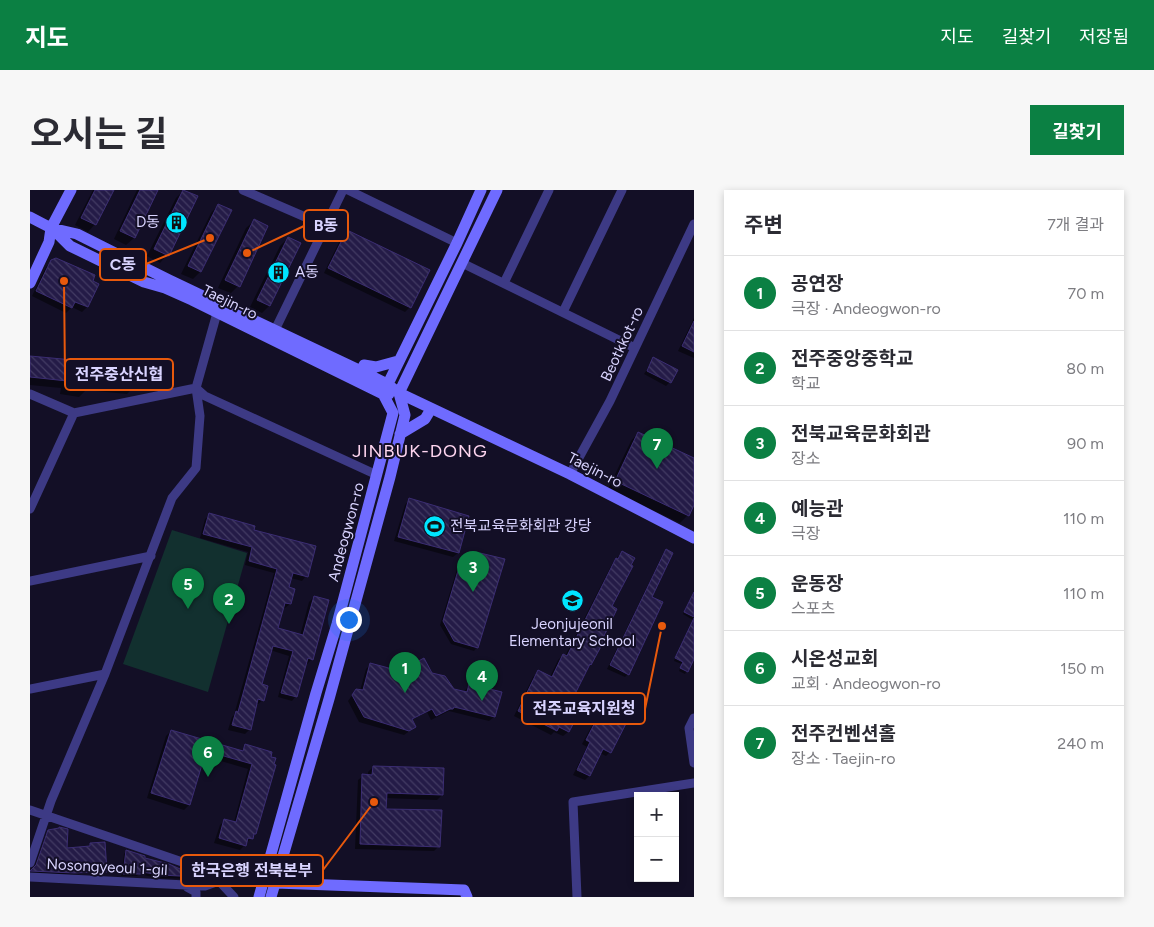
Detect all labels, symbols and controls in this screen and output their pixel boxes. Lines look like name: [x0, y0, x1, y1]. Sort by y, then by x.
text: 지도: [25, 23, 69, 52]
text: 지도: [941, 26, 974, 48]
text: 길찾기: [1002, 26, 1051, 48]
text: 저장됨: [1079, 26, 1129, 48]
button: 길찾기: [1030, 105, 1124, 155]
text: 오시는 길: [30, 113, 167, 155]
building icon: D동: [164, 210, 188, 234]
callout: B동: [304, 210, 348, 241]
text: 주변: [744, 212, 783, 237]
place label: D동: [136, 213, 160, 231]
text: 7개 결과: [1047, 215, 1104, 234]
text: B동: [314, 216, 338, 235]
callout: C동: [100, 249, 146, 280]
text: C동: [110, 255, 136, 274]
building icon: A동: [267, 260, 291, 284]
place label: A동: [295, 263, 319, 281]
text: 공연장: [791, 272, 843, 295]
street label: Taejin-ro: [199, 281, 261, 323]
text: 1: [757, 284, 763, 303]
text: 70 m: [1068, 284, 1104, 303]
text: 극장 · Andeogwon-ro: [791, 299, 941, 318]
street label: Beotkkot-ro: [597, 303, 647, 384]
text: 전주중앙중학교: [791, 347, 913, 370]
callout: 전주중산신협: [65, 359, 173, 390]
text: 2: [755, 359, 765, 378]
text: 80 m: [1066, 359, 1104, 378]
text: 전주중산신협: [75, 365, 163, 384]
text: 학교: [791, 374, 820, 393]
text: 전북교육문화회관: [791, 422, 931, 445]
pin: 7: [641, 428, 673, 469]
text: 3: [756, 434, 764, 453]
text: 90 m: [1067, 434, 1104, 453]
district label: JINBUK-DONG: [352, 440, 488, 462]
street label: Taejin-ro: [565, 449, 626, 492]
text: 장소: [791, 449, 820, 468]
street label: Andeogwon-ro: [324, 480, 368, 583]
text: 예능관: [791, 497, 843, 520]
text: 4: [755, 509, 765, 528]
text: 110 m: [1063, 509, 1104, 528]
sports icon: 전북교육문화회관 강당: [422, 514, 446, 538]
place label: 전북교육문화회관 강당: [450, 517, 592, 535]
text: 극장: [791, 524, 820, 543]
pin: 3: [457, 551, 489, 592]
pin: 5: [172, 568, 204, 609]
text: 운동장: [791, 572, 843, 595]
pin: 2: [213, 583, 245, 624]
text: 5: [755, 584, 765, 603]
text: 110 m: [1063, 584, 1104, 603]
school or university icon: Jeonjujeonil Elementary School: [560, 589, 584, 613]
text: 스포츠: [791, 599, 835, 618]
your location: [336, 607, 362, 633]
place label: Jeonjujeonil Elementary School: [509, 615, 635, 650]
text: 시온성교회: [791, 647, 878, 670]
pin: 1: [389, 652, 421, 693]
text: 6: [755, 659, 765, 678]
text: 150 m: [1060, 659, 1104, 678]
pin: 4: [466, 660, 498, 701]
text: 교회 · Andeogwon-ro: [791, 674, 941, 693]
callout: 전주교육지원청: [522, 693, 645, 724]
text: 전주교육지원청: [532, 699, 636, 718]
text: 전주컨벤션홀: [791, 722, 896, 745]
text: 7: [756, 734, 764, 753]
text: 240 m: [1057, 734, 1104, 753]
pin: 6: [192, 736, 224, 777]
text: 장소 · Taejin-ro: [791, 749, 895, 768]
map controls: [634, 792, 679, 882]
button: +: [634, 792, 679, 837]
button: −: [634, 837, 679, 882]
street label: Nosongyeoul 1-gil: [46, 855, 168, 879]
callout: 한국은행 전북본부: [181, 855, 323, 886]
text: 한국은행 전북본부: [191, 861, 313, 880]

